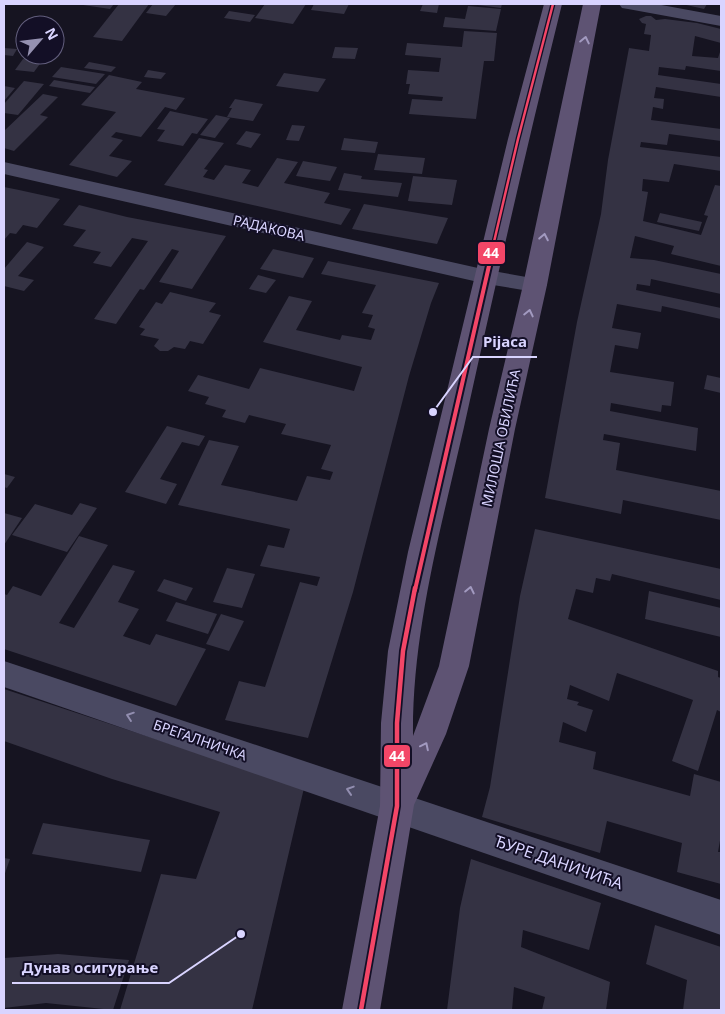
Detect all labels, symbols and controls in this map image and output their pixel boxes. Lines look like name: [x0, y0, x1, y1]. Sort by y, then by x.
north arrow: [15, 15, 65, 65]
text: N: [41, 24, 63, 43]
one-way arrow: [579, 35, 589, 44]
street label: РАДАКОВА: [231, 210, 307, 245]
one-way arrow: [539, 232, 549, 241]
line badge: 44: [477, 241, 506, 265]
text: 44: [483, 243, 499, 262]
one-way arrow: [523, 308, 534, 317]
callout: Pijaca: [473, 327, 537, 357]
text: Pijaca: [483, 331, 527, 351]
street label: МИЛОША ОБИЛИЋА: [477, 367, 524, 508]
one-way arrow: [464, 586, 474, 595]
one-way arrow: [126, 712, 135, 722]
street label: БРЕГАЛНИЧКА: [151, 715, 250, 764]
one-way arrow: [419, 742, 429, 751]
line badge: 44: [383, 744, 411, 768]
text: 44: [389, 746, 405, 765]
one-way arrow: [347, 786, 355, 796]
street label: ЂУРЕ ДАНИЧИЋА: [492, 830, 627, 894]
callout: Дунав осигурање: [12, 953, 169, 983]
text: Дунав осигурање: [22, 957, 158, 977]

